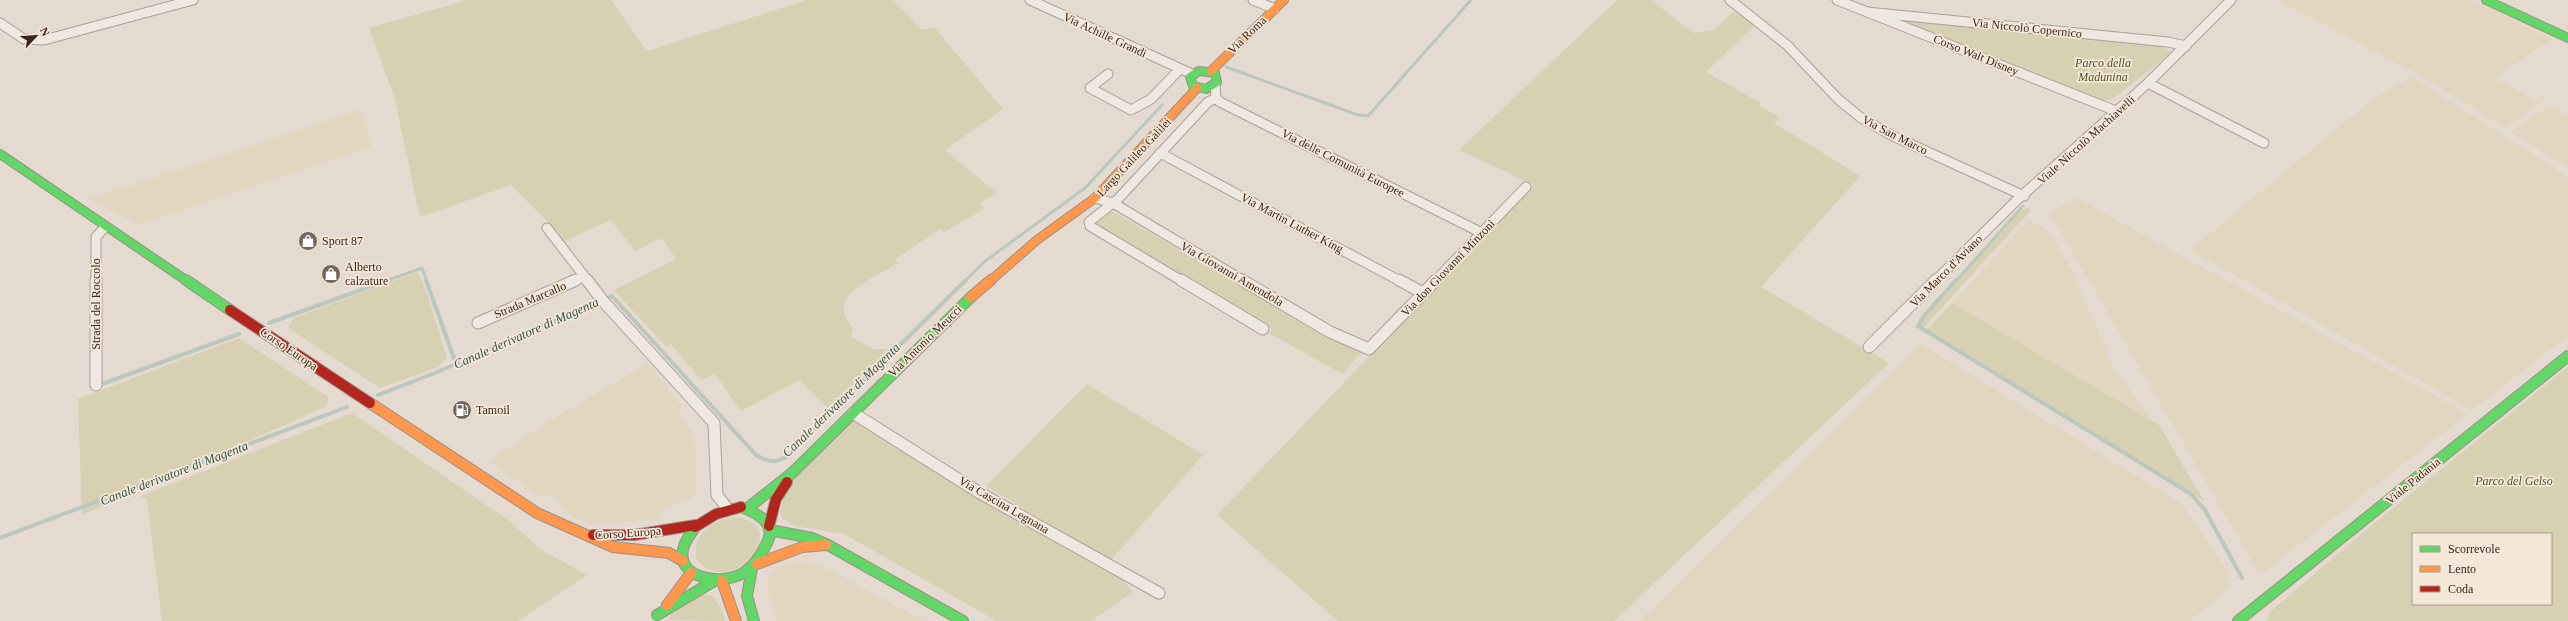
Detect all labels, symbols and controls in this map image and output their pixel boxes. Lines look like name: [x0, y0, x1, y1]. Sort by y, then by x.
street label: Via Achille Grandi: [1061, 10, 1150, 61]
street label: Via Roma: [1225, 13, 1270, 57]
street label: Via Niccolò Copernico: [1971, 15, 2083, 41]
north arrow: [16, 16, 56, 56]
text: N: [38, 25, 52, 38]
street label: Corso Walt Disney: [1931, 32, 2021, 78]
park label: Parco della Madunina: [2074, 56, 2131, 84]
street label: Viale Niccolò Machiavelli: [2034, 92, 2138, 188]
street label: Via San Marco: [1860, 112, 1930, 158]
street label: Largo Galileo Galilei: [1094, 114, 1174, 199]
street label: Via delle Comunità Europee: [1279, 126, 1407, 200]
street label: Via Martin Luther King: [1238, 190, 1346, 256]
street label: Via don Giovanni Minzoni: [1398, 216, 1498, 319]
shop icon: Sport 87: [297, 230, 319, 252]
street label: Via Marco d'Aviano: [1907, 232, 1985, 310]
place label: Sport 87: [322, 234, 363, 248]
street label: Via Giovanni Amendola: [1178, 239, 1287, 310]
street label: Strada del Roccolo: [89, 258, 103, 350]
place label: Alberto calzature: [345, 260, 388, 288]
shop icon: Alberto calzature: [320, 263, 342, 285]
street label: Strada Marcallo: [492, 279, 568, 321]
water label: Canale derivatore di Magenta: [451, 294, 601, 372]
street label: Via Antonio Meucci: [885, 302, 965, 380]
street label: Corso Europa: [258, 325, 321, 374]
water label: Canale derivatore di Magenta: [779, 340, 903, 460]
fuel station icon: Tamoil: [451, 399, 473, 421]
place label: Tamoil: [476, 403, 510, 417]
water label: Canale derivatore di Magenta: [98, 438, 251, 508]
street label: Viale Padania: [2383, 454, 2444, 507]
street label: Via Cascina Legnana: [956, 473, 1052, 537]
park label: Parco del Gelso: [2474, 474, 2553, 488]
street label: Corso Europa: [594, 524, 662, 542]
legend: [2412, 533, 2552, 605]
text: Scorrevole: [2448, 542, 2500, 556]
text: Lento: [2448, 562, 2476, 576]
text: Coda: [2448, 582, 2474, 596]

